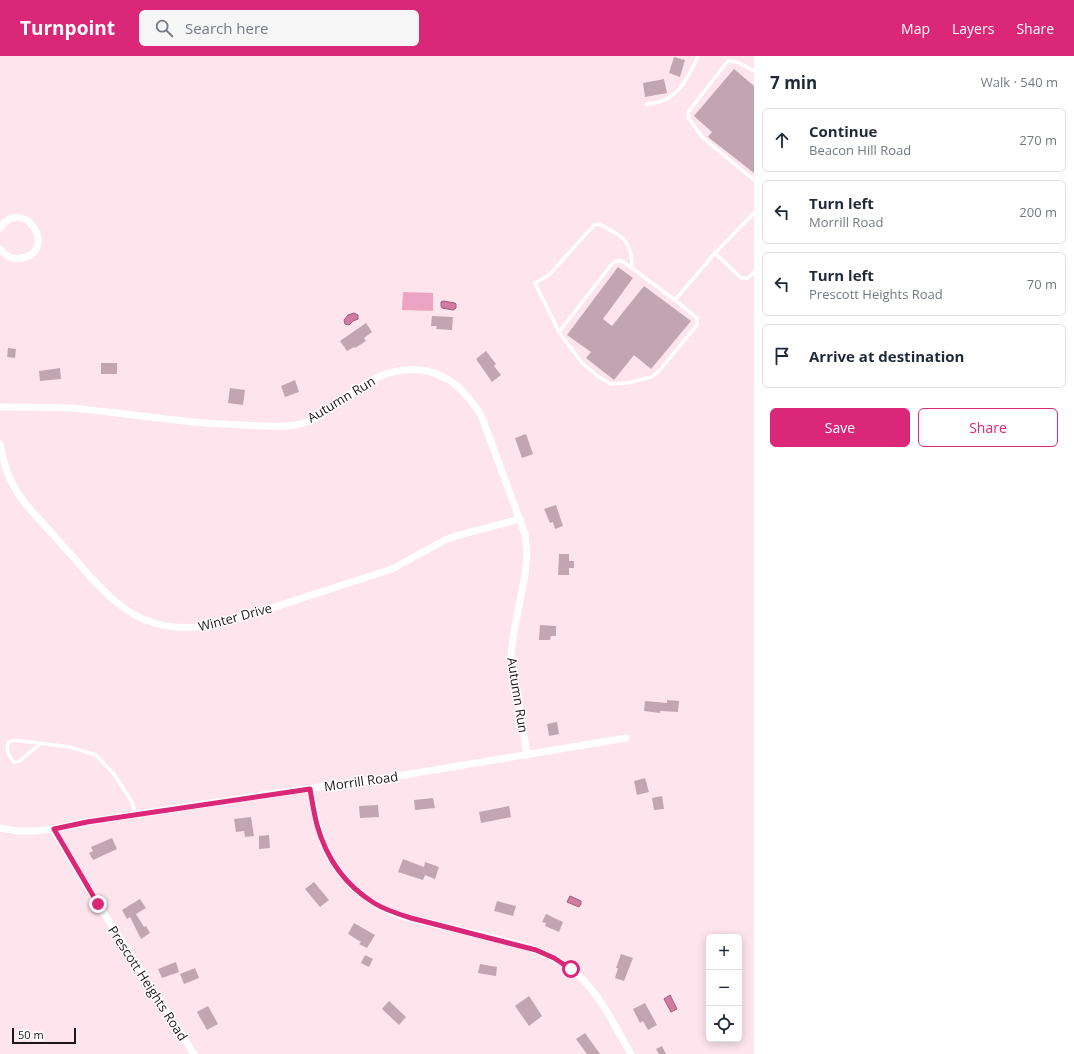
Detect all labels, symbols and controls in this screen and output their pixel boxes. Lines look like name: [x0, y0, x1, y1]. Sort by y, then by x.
search box: [139, 10, 419, 46]
text: Turnpoint: [20, 15, 115, 41]
icon: search: [153, 17, 175, 39]
text: Search here: [185, 18, 269, 38]
text: Map: [901, 19, 930, 38]
text: Layers: [952, 19, 994, 38]
text: Share: [1016, 19, 1054, 38]
text: 7 min: [770, 71, 817, 94]
text: Walk · 540 m: [981, 73, 1058, 91]
text: Continue: [809, 121, 877, 141]
icon: ahead: [771, 129, 793, 151]
text: 270 m: [1019, 131, 1057, 149]
text: Beacon Hill Road: [809, 141, 911, 159]
text: Turn left: [809, 193, 874, 213]
icon: left: [771, 201, 793, 223]
text: 200 m: [1019, 203, 1057, 221]
text: Morrill Road: [809, 213, 883, 231]
text: Turn left: [809, 265, 874, 285]
icon: left: [771, 273, 793, 295]
text: 70 m: [1027, 275, 1057, 293]
text: Prescott Heights Road: [809, 285, 943, 303]
icon: arrive: [771, 345, 793, 367]
text: Arrive at destination: [809, 346, 964, 366]
street label: Autumn Run: [304, 372, 378, 426]
button: Save: [770, 408, 910, 447]
button: Share: [918, 408, 1058, 447]
street label: Winter Drive: [196, 599, 274, 635]
street label: Autumn Run: [503, 656, 533, 734]
street label: Morrill Road: [323, 767, 399, 795]
route end: [89, 895, 107, 913]
street label: Prescott Heights Road: [104, 922, 192, 1044]
map controls: [706, 934, 742, 1042]
button: +: [706, 934, 742, 970]
route start: [562, 960, 580, 978]
button: −: [706, 970, 742, 1006]
button: locate: [706, 1006, 742, 1042]
scale bar: [12, 1026, 76, 1045]
text: 50 m: [18, 1027, 44, 1042]

